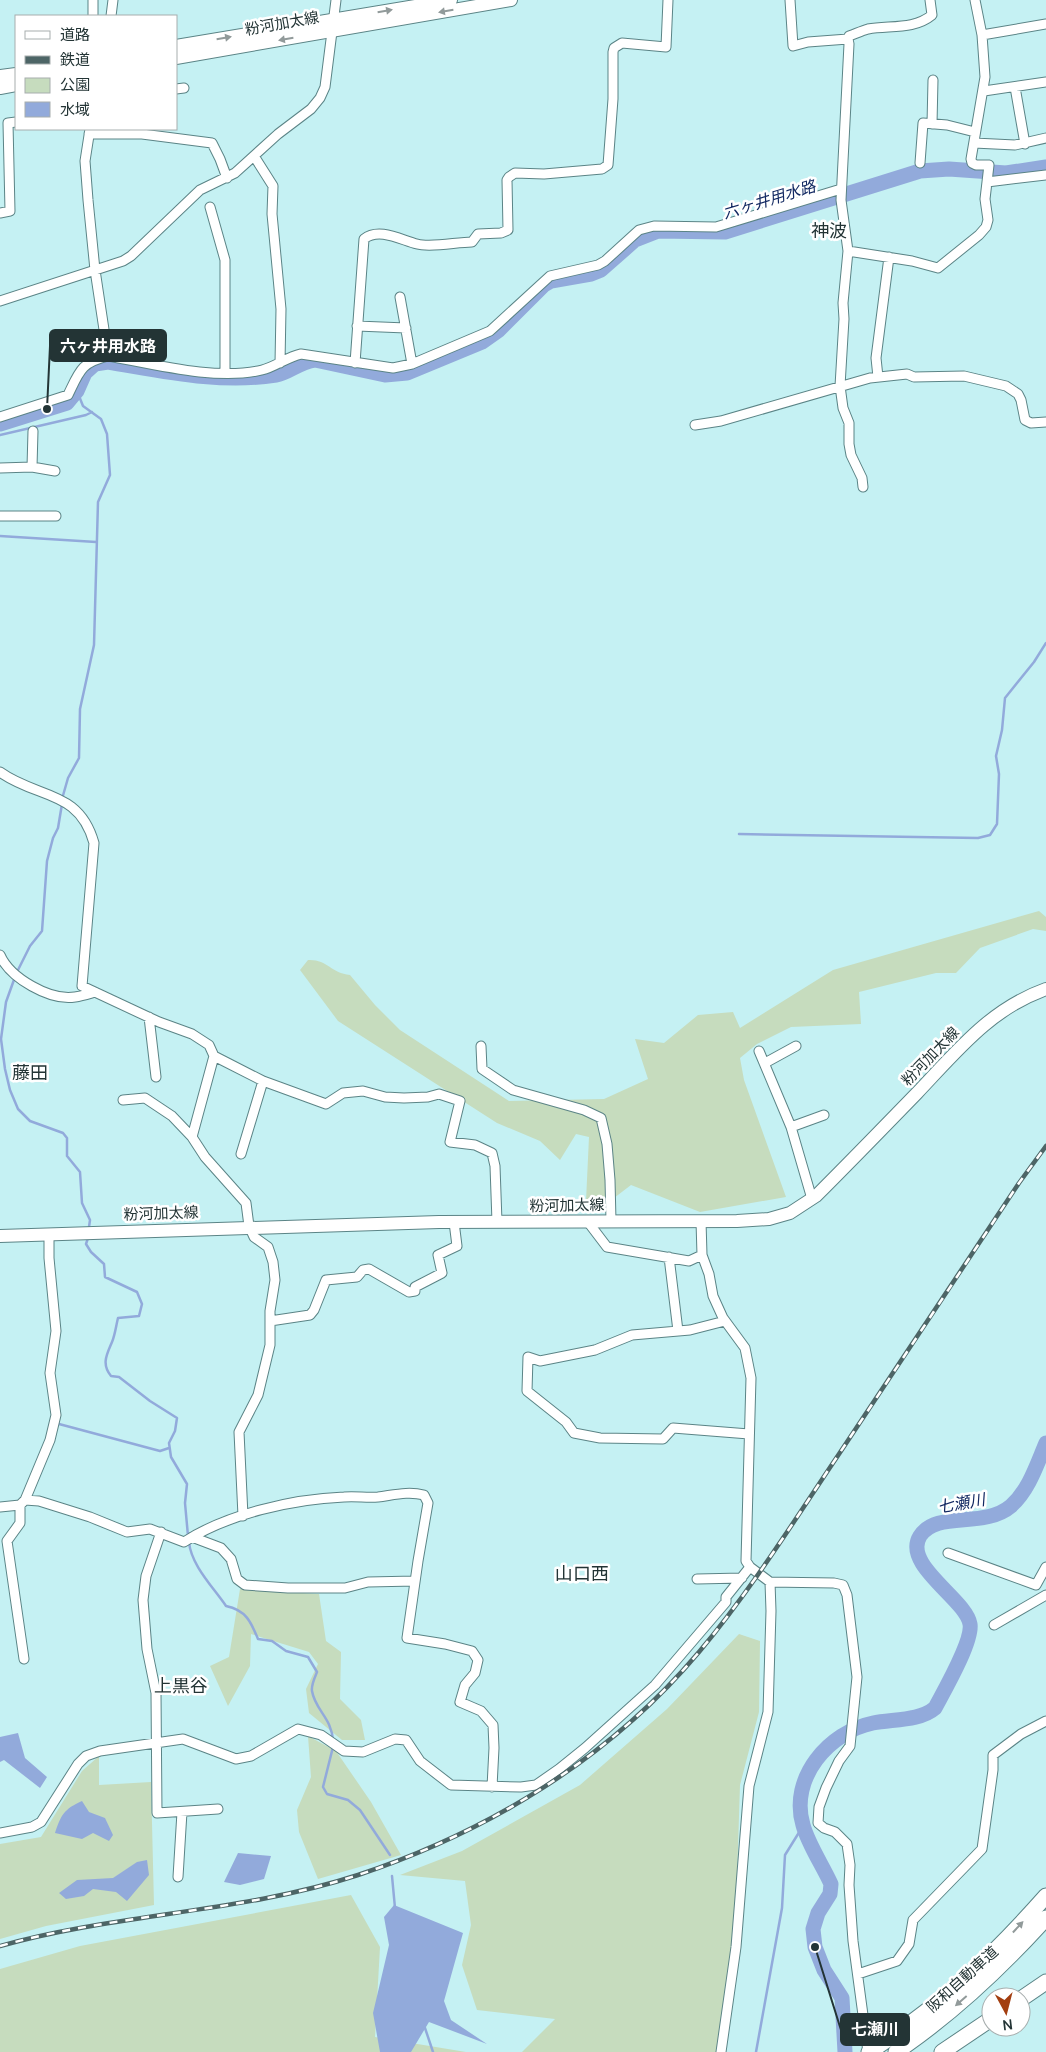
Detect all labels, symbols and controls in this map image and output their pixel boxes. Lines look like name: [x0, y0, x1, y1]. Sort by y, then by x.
street label: 粉河加太線: [243, 6, 321, 40]
one-way arrow: [377, 7, 393, 15]
one-way arrow: [438, 8, 454, 16]
legend: [15, 15, 178, 130]
text: 道路: [60, 24, 90, 45]
one-way arrow: [217, 34, 233, 42]
one-way arrow: [278, 35, 294, 43]
text: 鉄道: [60, 49, 90, 70]
text: 公園: [60, 74, 90, 95]
text: 水域: [60, 99, 90, 120]
water label: 六ヶ井用水路: [720, 174, 820, 224]
district label: 神波: [811, 218, 847, 242]
callout: 六ヶ井用水路: [50, 330, 166, 361]
text: 六ヶ井用水路: [60, 335, 156, 357]
street label: 粉河加太線: [896, 1022, 964, 1090]
district label: 藤田: [12, 1060, 48, 1084]
street label: 粉河加太線: [529, 1194, 605, 1216]
street label: 粉河加太線: [123, 1201, 199, 1225]
water label: 七瀬川: [935, 1488, 989, 1518]
district label: 山口西: [555, 1561, 609, 1585]
district label: 上黒谷: [154, 1673, 208, 1697]
one-way arrow: [1012, 1921, 1023, 1934]
street label: 阪和自動車道: [922, 1941, 1002, 2017]
north arrow: [981, 1987, 1031, 2037]
one-way arrow: [955, 1996, 968, 2007]
callout: 七瀬川: [841, 2014, 909, 2045]
text: N: [1001, 2015, 1014, 2035]
text: 七瀬川: [851, 2018, 899, 2040]

